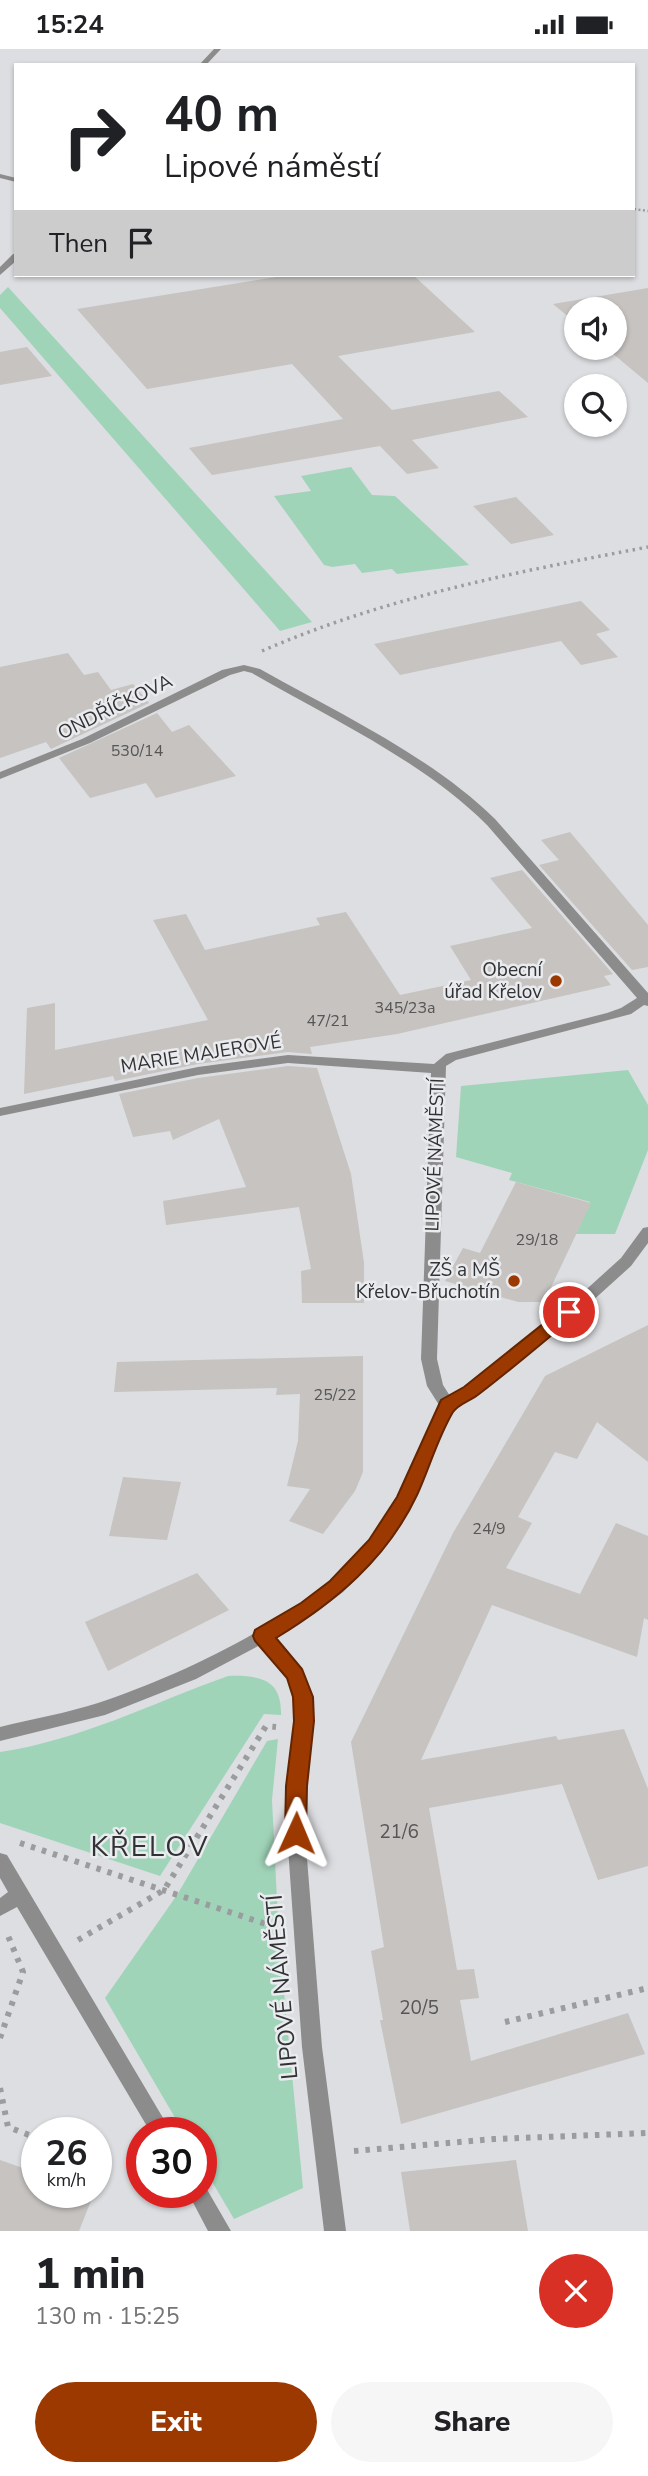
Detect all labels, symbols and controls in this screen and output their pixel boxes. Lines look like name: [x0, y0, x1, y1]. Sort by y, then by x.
text: 15:24: [35, 7, 104, 42]
text: 40 m: [164, 81, 279, 148]
icon: right: [49, 91, 140, 182]
text: Lipové náměstí: [164, 145, 380, 188]
icon: arrive: [122, 224, 160, 262]
text: Then: [49, 226, 108, 261]
map controls: [564, 297, 627, 437]
button: sound: [564, 297, 627, 360]
button: search: [564, 374, 627, 437]
street label: ONDŘÍČKOVA: [53, 668, 177, 746]
house number: 530/14: [111, 740, 164, 762]
place label: Obecní úřad Křelov: [444, 957, 544, 1005]
marker: Obecní úřad Křelov: [548, 973, 564, 989]
house number: 345/23a: [374, 997, 436, 1019]
house number: 47/21: [307, 1010, 349, 1032]
street label: MARIE MAJEROVÉ: [119, 1028, 283, 1080]
street label: LIPOVÉ NÁMĚSTÍ: [419, 1077, 451, 1232]
house number: 29/18: [516, 1229, 558, 1251]
place label: ZŠ a MŠ Křelov-Břuchotín: [356, 1257, 500, 1305]
marker: ZŠ a MŠ Křelov-Břuchotín: [506, 1273, 522, 1289]
pin: [539, 1282, 599, 1342]
icon: arrive: [550, 1293, 588, 1331]
house number: 25/22: [314, 1384, 356, 1406]
house number: 24/9: [472, 1518, 506, 1540]
position arrow: [259, 1796, 333, 1870]
house number: 21/6: [379, 1819, 419, 1845]
district label: KŘELOV: [90, 1828, 210, 1866]
street label: LIPOVÉ NÁMĚSTÍ: [258, 1891, 306, 2081]
house number: 20/5: [399, 1995, 439, 2021]
speed limit sign: 30: [126, 2117, 217, 2208]
text: 26: [45, 2130, 88, 2177]
text: km/h: [47, 2168, 86, 2192]
text: 1 min: [35, 2246, 145, 2303]
button: close: [539, 2254, 613, 2328]
text: 130 m · 15:25: [35, 2301, 180, 2332]
button: Exit: [35, 2382, 317, 2462]
button: Share: [331, 2382, 613, 2462]

